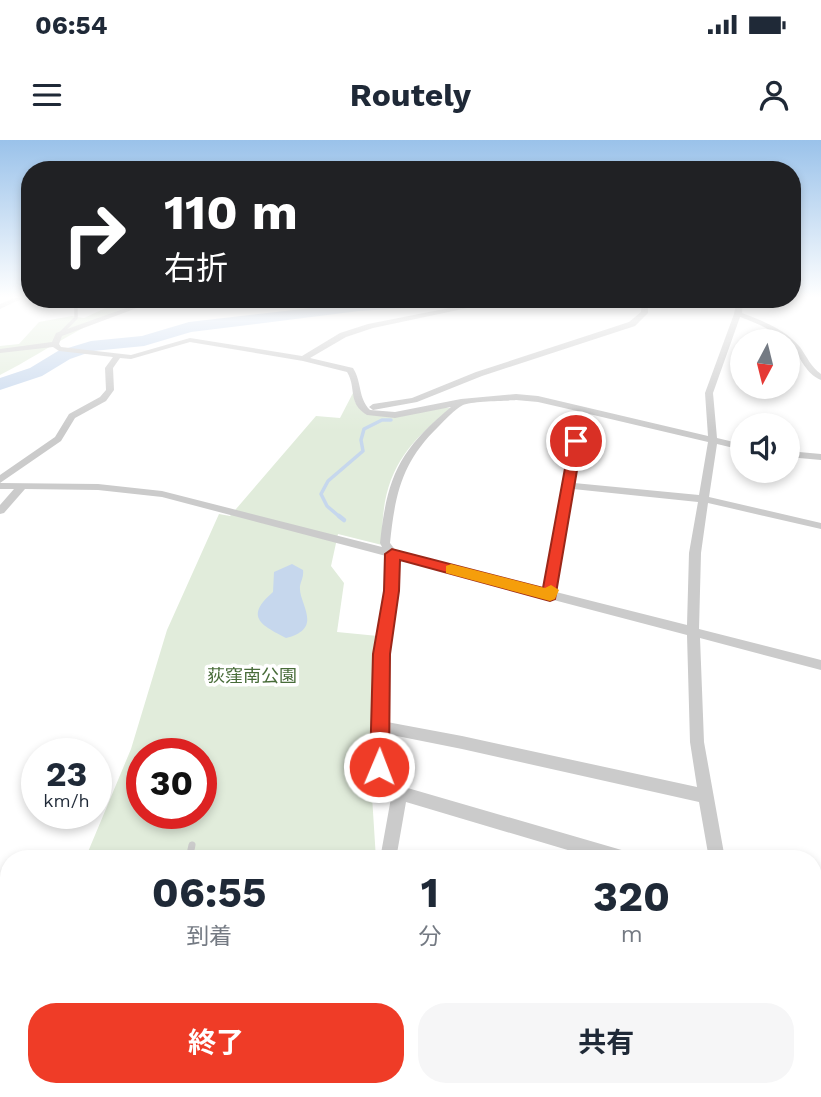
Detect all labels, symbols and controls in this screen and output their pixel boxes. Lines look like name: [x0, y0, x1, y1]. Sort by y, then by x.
text: 06:54: [35, 10, 108, 40]
icon: menu: [28, 76, 66, 114]
text: Routely: [350, 76, 471, 114]
icon: person: [755, 76, 793, 114]
text: 110 m: [164, 183, 298, 241]
icon: right: [49, 189, 140, 280]
text: 右折: [164, 249, 228, 287]
north arrow: [730, 329, 800, 399]
map controls: [730, 329, 800, 483]
pin: [546, 411, 606, 471]
button: sound: [730, 413, 800, 483]
icon: arrive: [557, 422, 595, 460]
park label: 荻窪南公園: [207, 665, 297, 686]
position arrow: [342, 730, 416, 804]
speed limit sign: 30: [126, 738, 217, 829]
text: 23: [46, 753, 87, 795]
text: km/h: [43, 790, 90, 811]
text: 06:55: [152, 868, 266, 917]
text: 1: [421, 868, 439, 917]
text: 320: [593, 872, 670, 921]
text: m: [621, 921, 643, 948]
text: 到着: [186, 923, 232, 950]
text: 分: [418, 923, 441, 950]
button: 終了: [28, 1003, 404, 1083]
button: 共有: [418, 1003, 794, 1083]

